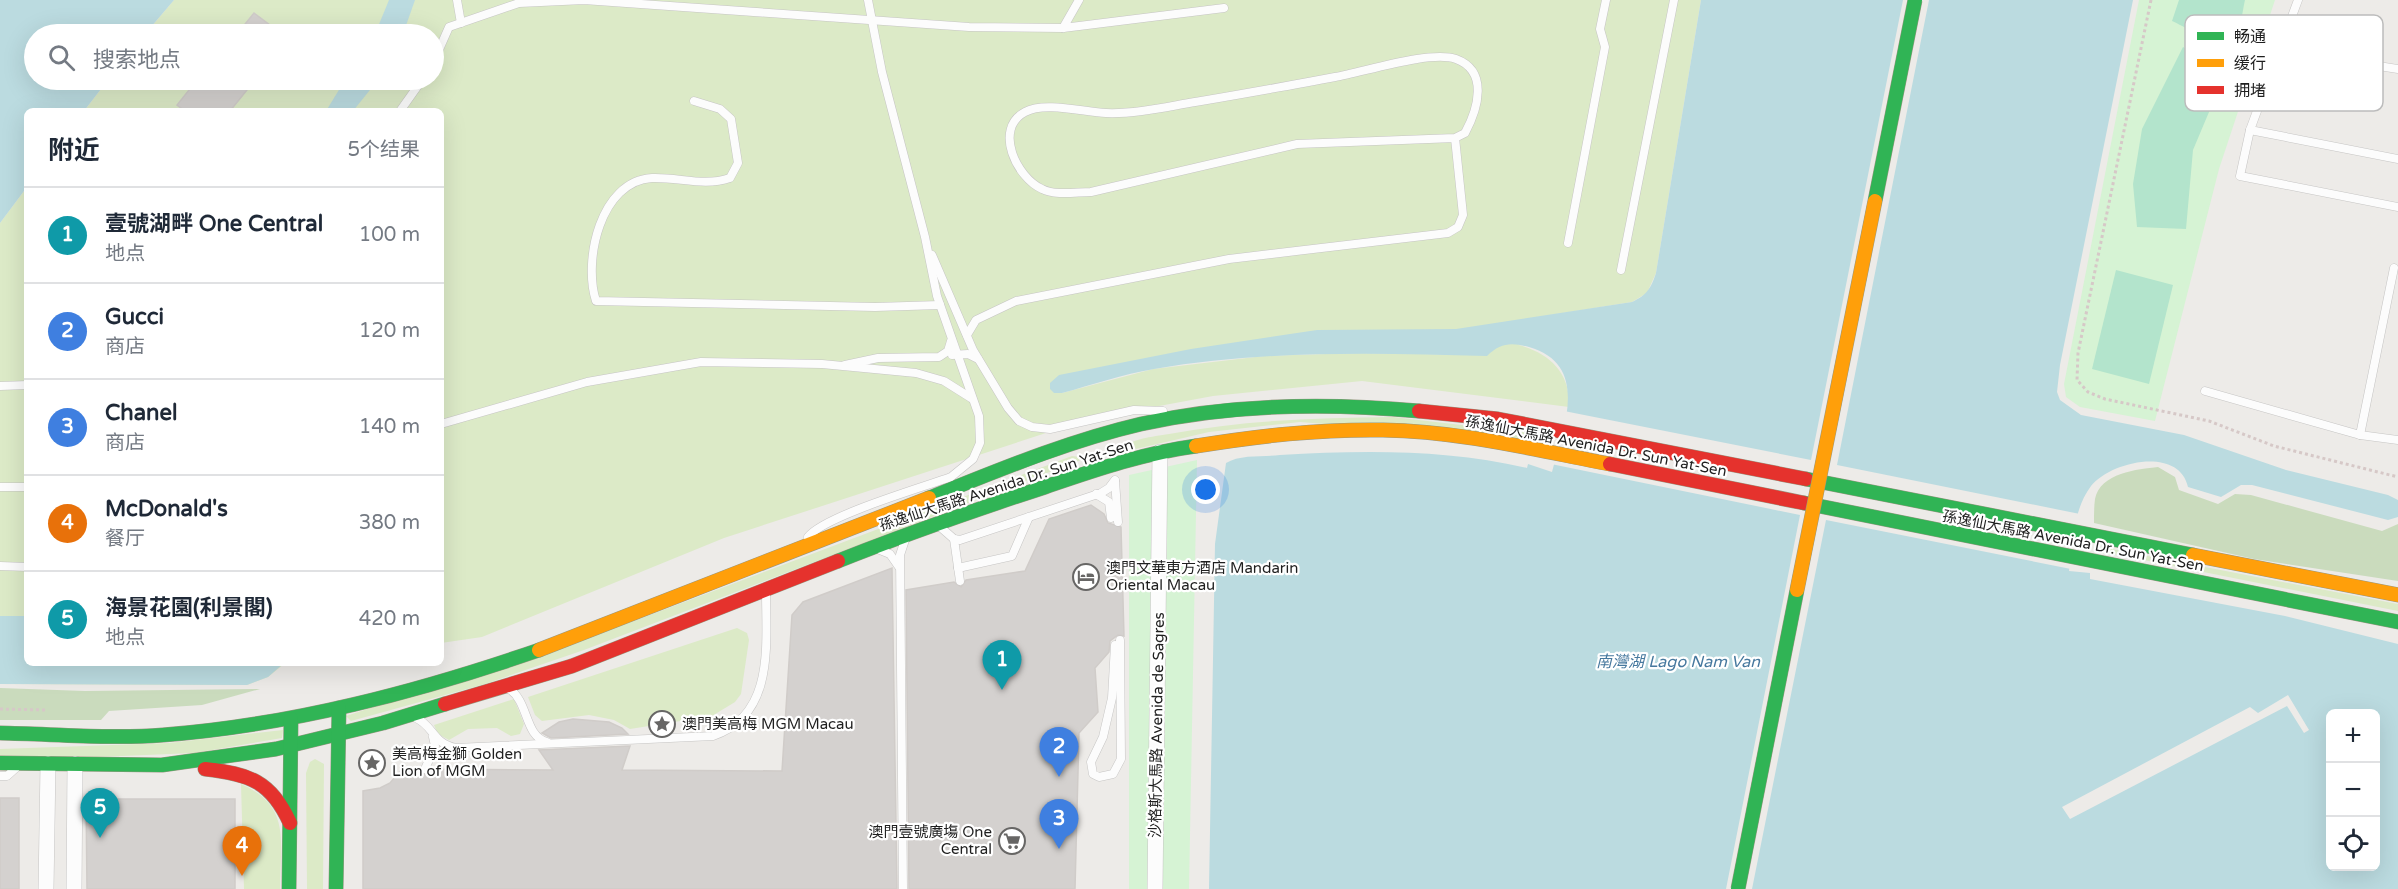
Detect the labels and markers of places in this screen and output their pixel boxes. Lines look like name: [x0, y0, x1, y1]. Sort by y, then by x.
place label: 澳門文華東方酒店 Mandarin Oriental Macau: [1106, 559, 1298, 594]
hotel icon: 澳門文華東方酒店 Mandarin Oriental Macau: [1071, 562, 1101, 592]
pin: 1: [982, 640, 1022, 690]
place icon: 澳門美高梅 MGM Macau: [647, 709, 677, 739]
place label: 澳門美高梅 MGM Macau: [682, 715, 854, 733]
pin: 2: [1040, 728, 1078, 777]
place label: 美高梅金獅 Golden Lion of MGM: [392, 745, 522, 780]
place icon: 美高梅金獅 Golden Lion of MGM: [357, 748, 387, 778]
pin: 5: [80, 788, 120, 838]
pin: 3: [1040, 800, 1078, 849]
place label: 澳門壹號廣塲 One Central: [868, 823, 992, 858]
pin: 4: [222, 826, 262, 876]
supermarket icon: 澳門壹號廣塲 One Central: [997, 826, 1027, 856]

